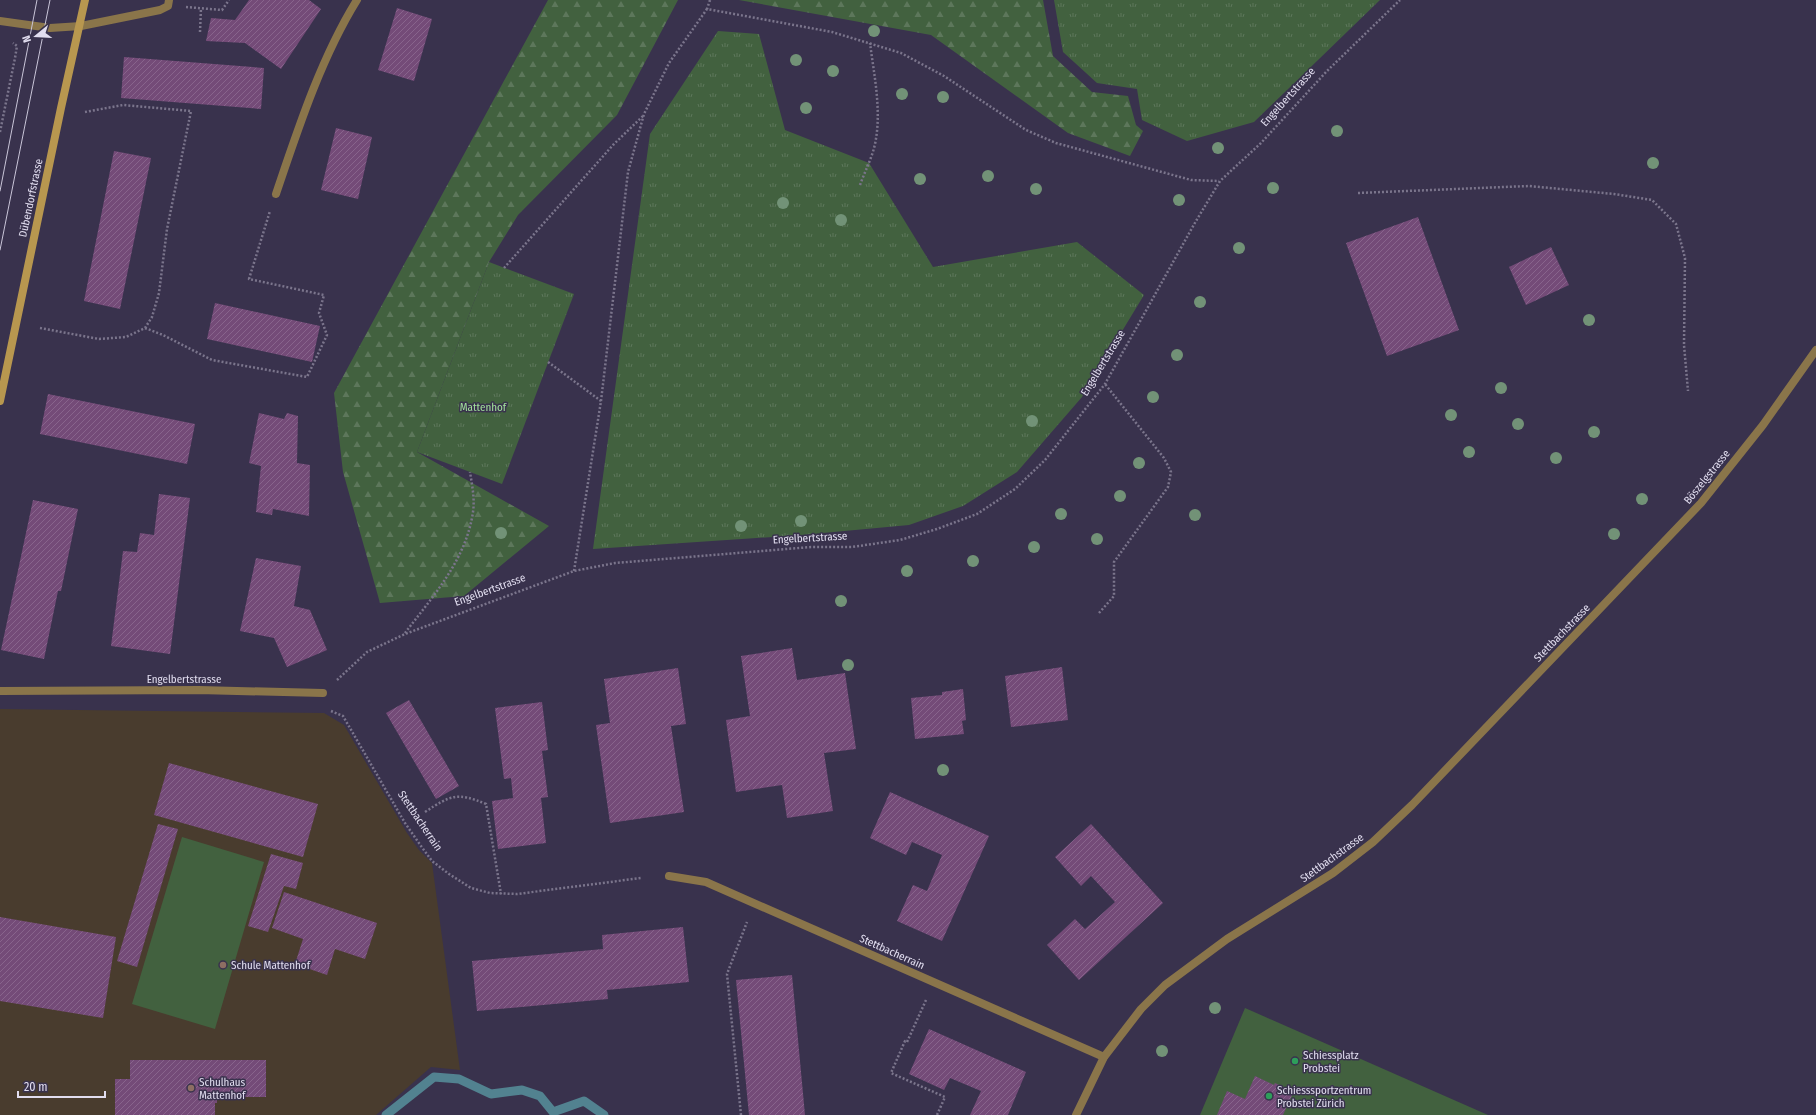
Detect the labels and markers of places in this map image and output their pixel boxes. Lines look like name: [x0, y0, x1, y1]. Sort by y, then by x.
place label: Schule Mattenhof: [231, 959, 311, 972]
marker: Schule Mattenhof: [218, 960, 228, 970]
place label: Schiessplatz Probstei: [1303, 1049, 1359, 1075]
marker: Schiessplatz Probstei: [1290, 1056, 1300, 1066]
place label: Schulhaus Mattenhof: [199, 1076, 246, 1102]
marker: Schulhaus Mattenhof: [186, 1083, 196, 1093]
place label: Schiesssportzentrum Probstei Zürich: [1277, 1084, 1371, 1110]
marker: Schiesssportzentrum Probstei Zürich: [1264, 1091, 1274, 1101]

